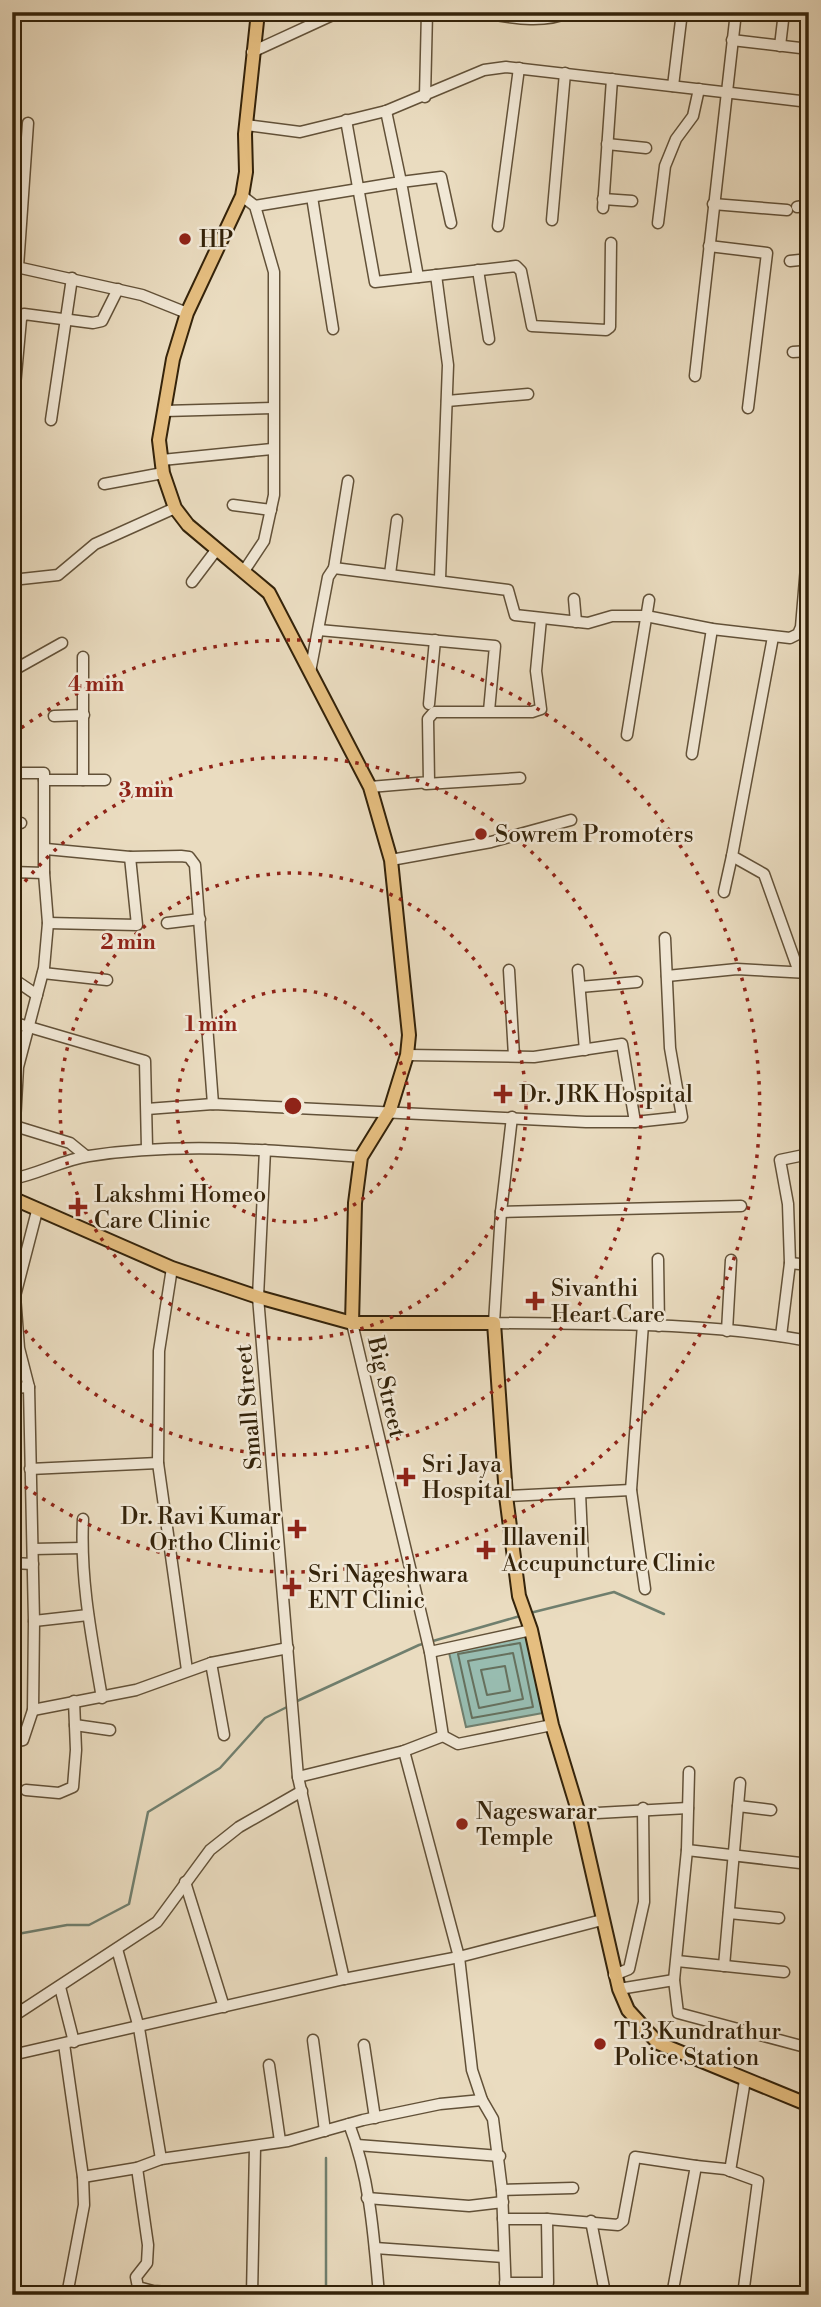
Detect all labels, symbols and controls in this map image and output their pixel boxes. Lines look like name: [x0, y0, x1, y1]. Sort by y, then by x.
place label: HP: [199, 226, 233, 254]
marker: HP: [177, 231, 193, 247]
text: 4 min: [68, 672, 124, 698]
text: 3 min: [119, 778, 173, 804]
place label: Sowrem Promoters: [495, 821, 694, 849]
marker: Sowrem Promoters: [473, 826, 489, 842]
text: 2 min: [100, 930, 156, 956]
text: 1 min: [185, 1012, 237, 1038]
place label: Dr. JRK Hospital: [519, 1081, 693, 1109]
marker: Dr. JRK Hospital: [493, 1084, 513, 1104]
centre of rings: [281, 1094, 305, 1118]
place label: Lakshmi Homeo Care Clinic: [94, 1181, 266, 1235]
marker: Lakshmi Homeo Care Clinic: [68, 1197, 88, 1217]
place label: Sivanthi Heart Care: [551, 1275, 665, 1329]
marker: Sivanthi Heart Care: [525, 1291, 545, 1311]
street label: Big Street: [361, 1333, 411, 1441]
street label: Small Street: [230, 1343, 268, 1471]
place label: Sri Jaya Hospital: [422, 1451, 511, 1505]
marker: Sri Jaya Hospital: [396, 1467, 416, 1487]
place label: Dr. Ravi Kumar Ortho Clinic: [121, 1503, 281, 1557]
marker: Dr. Ravi Kumar Ortho Clinic: [287, 1519, 307, 1539]
place label: Illavenil Accupuncture Clinic: [501, 1524, 716, 1578]
marker: Illavenil Accupuncture Clinic: [476, 1540, 496, 1560]
place label: Sri Nageshwara ENT Clinic: [308, 1561, 469, 1615]
marker: Sri Nageshwara ENT Clinic: [282, 1577, 302, 1597]
place label: Nageswarar Temple: [476, 1798, 597, 1852]
marker: Nageswarar Temple: [454, 1816, 470, 1832]
place label: T13 Kundrathur Police Station: [614, 2018, 781, 2072]
marker: T13 Kundrathur Police Station: [592, 2036, 608, 2052]

